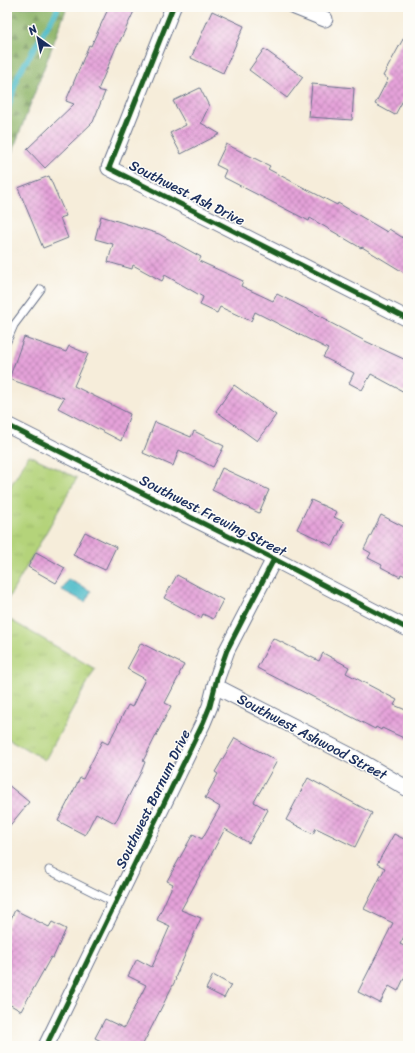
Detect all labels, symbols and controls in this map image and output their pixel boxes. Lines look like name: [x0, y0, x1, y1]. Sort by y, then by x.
north arrow: [18, 18, 58, 58]
text: N: [24, 20, 42, 41]
street label: Southwest Ash Drive: [125, 153, 249, 233]
street label: Southwest Frewing Street: [135, 468, 292, 565]
street label: Southwest Ashwood Street: [232, 687, 393, 788]
street label: Southwest Barnum Drive: [108, 725, 198, 873]

